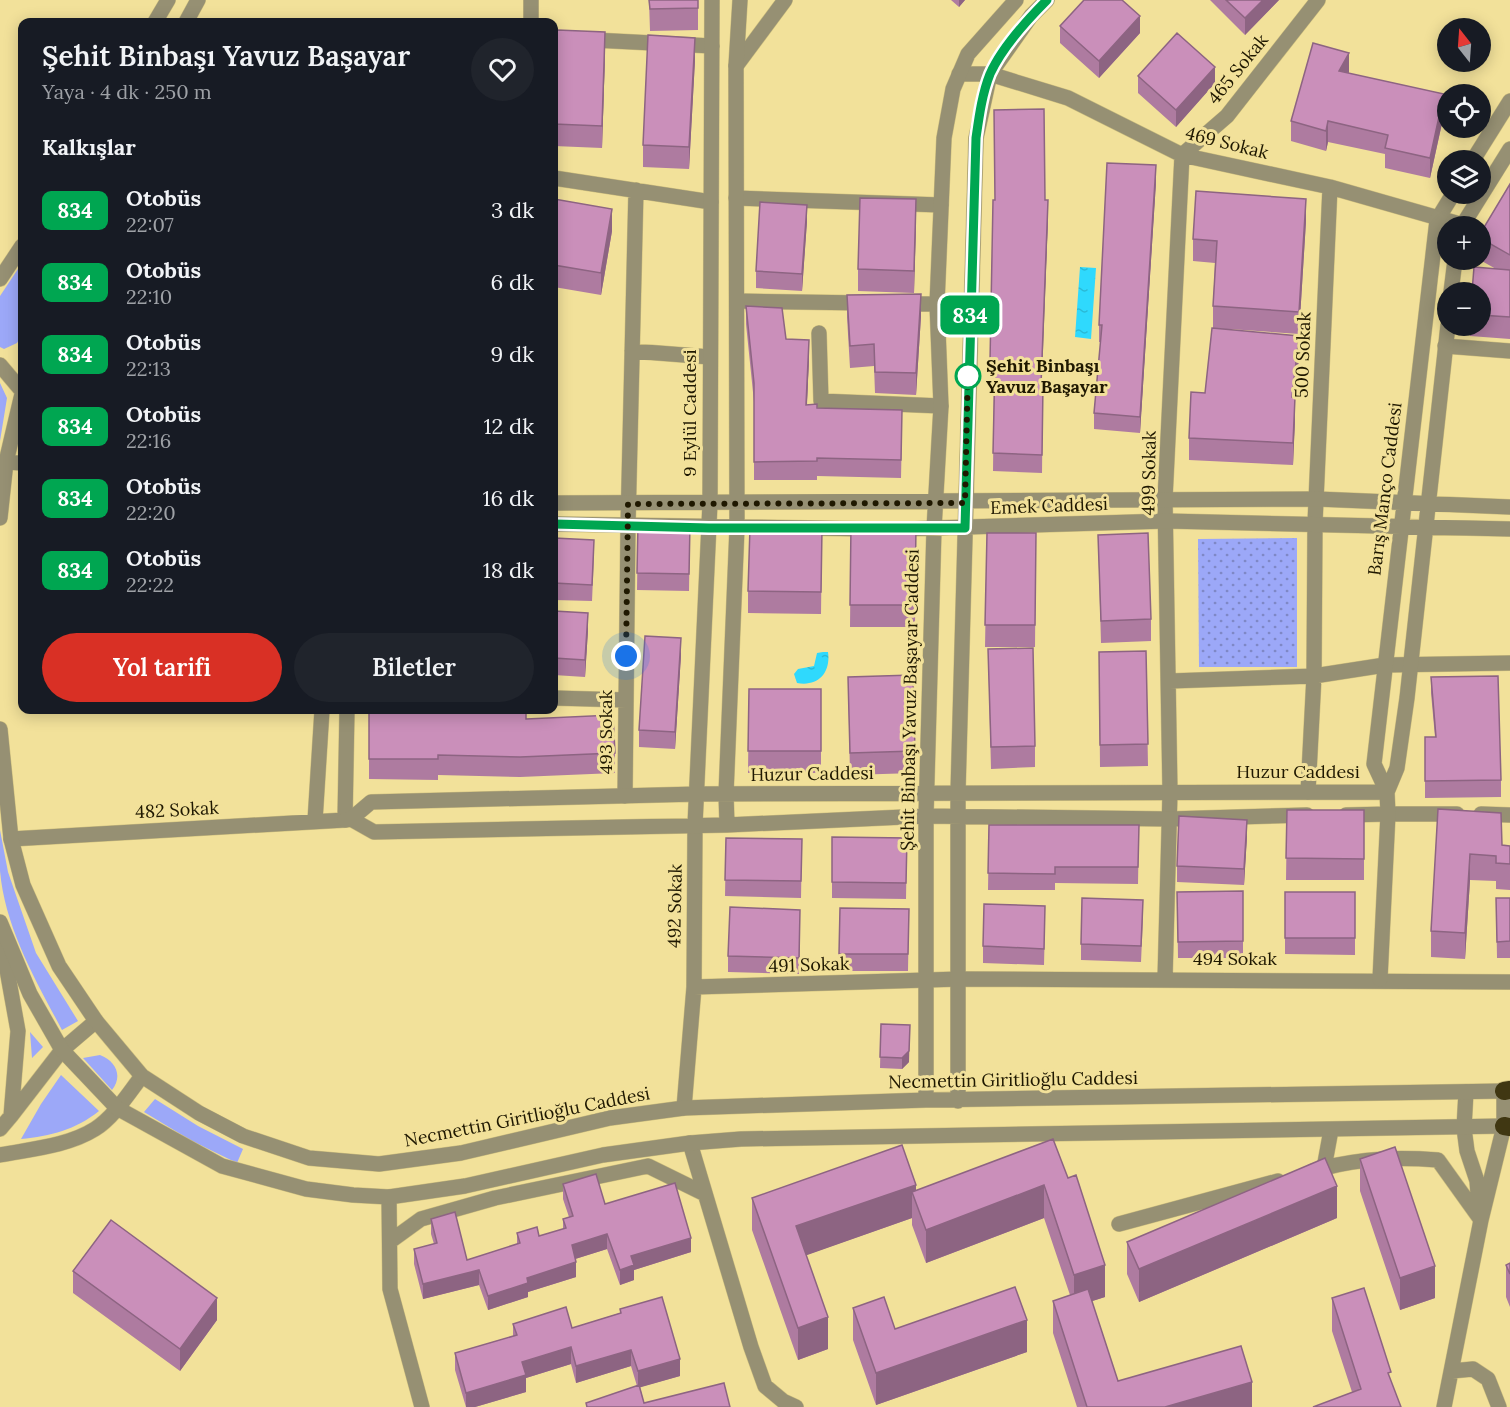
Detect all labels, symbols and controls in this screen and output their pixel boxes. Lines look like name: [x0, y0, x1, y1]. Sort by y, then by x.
north arrow: [1437, 18, 1491, 72]
map controls: [1437, 18, 1491, 336]
street label: 465 Sokak: [1202, 29, 1273, 109]
text: Şehit Binbaşı Yavuz Başayar: [42, 38, 410, 74]
button: heart: [471, 38, 534, 101]
text: Yaya · 4 dk · 250 m: [42, 79, 212, 104]
button: locate: [1437, 84, 1491, 138]
street label: 469 Sokak: [1183, 121, 1271, 164]
text: Kalkışlar: [42, 133, 136, 161]
button: layers: [1437, 150, 1491, 204]
text: Otobüs: [126, 184, 201, 212]
text: 3 dk: [491, 196, 534, 224]
text: 834: [57, 197, 93, 224]
text: 22:07: [126, 212, 174, 237]
button: +: [1437, 216, 1491, 270]
text: Otobüs: [126, 256, 201, 284]
text: 6 dk: [491, 268, 534, 296]
text: 834: [57, 269, 93, 296]
button: −: [1437, 282, 1491, 336]
text: 22:10: [126, 284, 172, 309]
line badge: 834: [936, 296, 1004, 334]
text: 834: [952, 302, 988, 329]
street label: 500 Sokak: [1290, 311, 1316, 398]
text: Otobüs: [126, 328, 201, 356]
text: 9 dk: [491, 340, 534, 368]
text: 834: [57, 341, 93, 368]
street label: 9 Eylül Caddesi: [678, 349, 701, 477]
place label: Şehit Binbaşı Yavuz Başayar: [986, 354, 1108, 398]
text: 22:13: [126, 356, 171, 381]
marker: Şehit Binbaşı Yavuz Başayar: [955, 363, 981, 389]
text: Otobüs: [126, 400, 201, 428]
street label: Barış Manço Caddesi: [1362, 401, 1407, 577]
text: 12 dk: [483, 412, 534, 440]
text: 834: [57, 413, 93, 440]
text: 22:16: [126, 428, 171, 453]
street label: 499 Sokak: [1136, 430, 1161, 516]
text: Otobüs: [126, 472, 201, 500]
text: 16 dk: [483, 484, 534, 512]
text: 834: [57, 485, 93, 512]
street label: Emek Caddesi: [990, 492, 1108, 519]
text: 22:20: [126, 500, 176, 525]
text: Otobüs: [126, 544, 201, 572]
street label: Şehit Binbaşı Yavuz Başayar Caddesi: [895, 549, 924, 851]
text: 18 dk: [483, 556, 534, 584]
text: 834: [57, 557, 93, 584]
text: 22:22: [126, 572, 174, 597]
button: Yol tarifi: [42, 633, 282, 702]
button: Biletler: [294, 633, 534, 702]
your location: [611, 641, 641, 671]
street label: 493 Sokak: [594, 690, 617, 774]
street label: Huzur Caddesi: [1236, 760, 1360, 783]
street label: Huzur Caddesi: [750, 761, 874, 786]
street label: 482 Sokak: [135, 796, 220, 823]
street label: 492 Sokak: [662, 864, 687, 948]
street label: 494 Sokak: [1193, 947, 1277, 970]
street label: 491 Sokak: [768, 952, 850, 977]
street label: Necmettin Giritlioğlu Caddesi: [888, 1066, 1138, 1093]
street label: Necmettin Giritlioğlu Caddesi: [402, 1081, 652, 1152]

